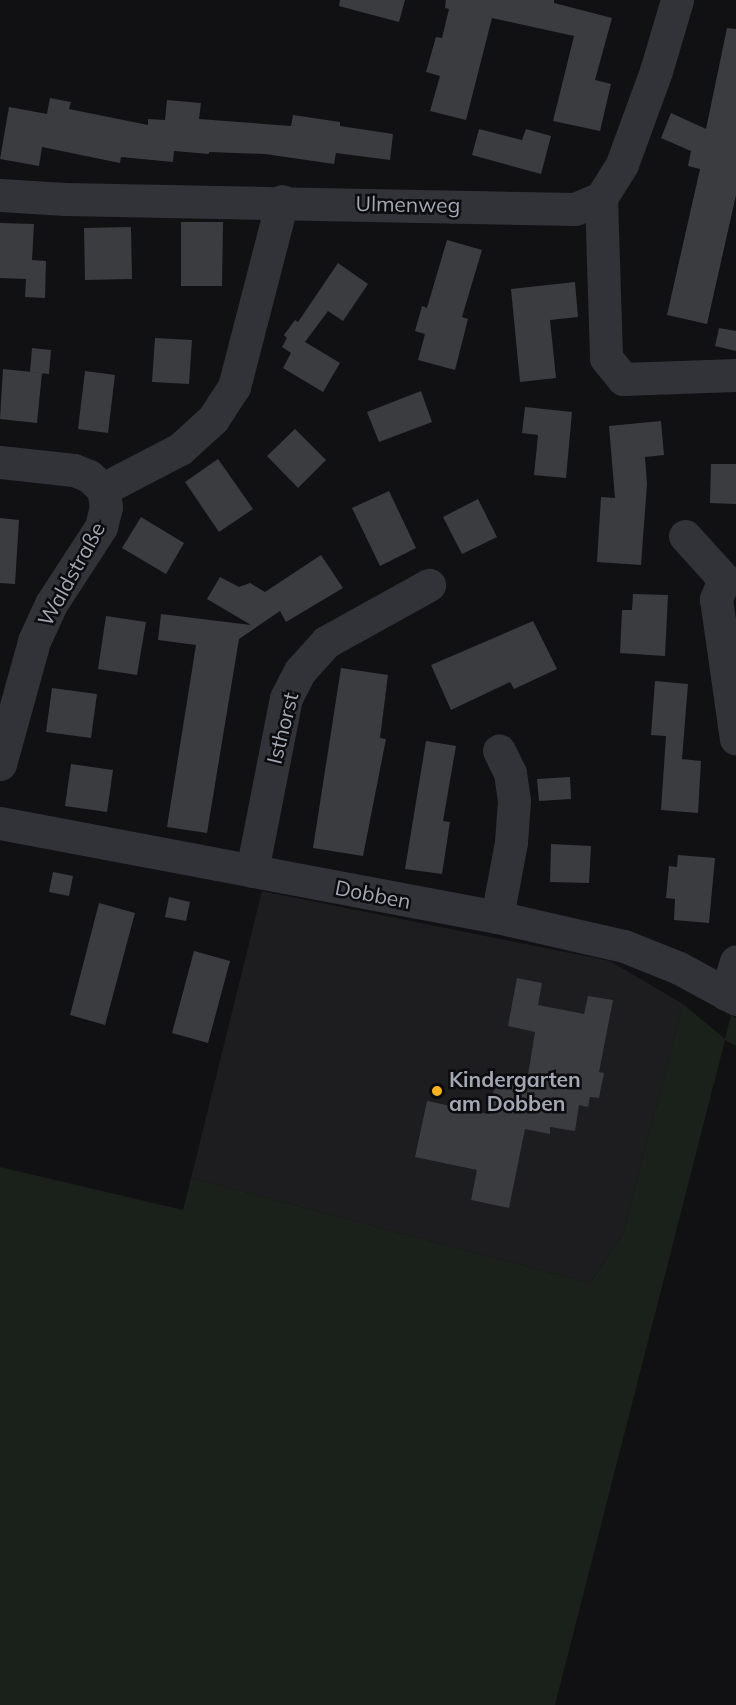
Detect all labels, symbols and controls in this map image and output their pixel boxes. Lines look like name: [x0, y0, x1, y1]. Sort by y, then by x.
street label: Ulmenweg: [356, 190, 460, 218]
street label: Waldstraße: [32, 518, 110, 630]
street label: Isthorst: [261, 690, 303, 766]
street label: Dobben: [333, 874, 413, 914]
place label: Kindergarten am Dobben: [449, 1066, 581, 1116]
marker: Kindergarten am Dobben: [430, 1084, 444, 1098]

